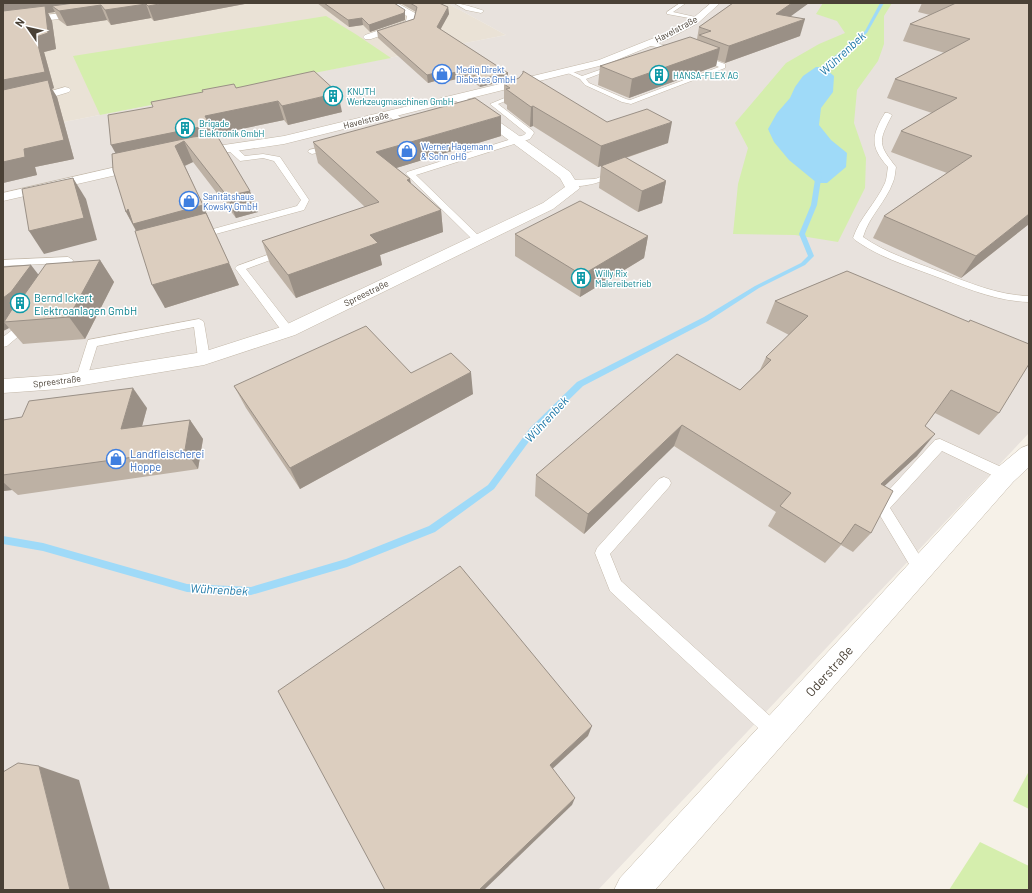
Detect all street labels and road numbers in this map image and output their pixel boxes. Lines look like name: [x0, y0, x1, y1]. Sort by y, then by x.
street label: Havelstraße: [653, 13, 699, 45]
street label: Havelstraße: [342, 109, 390, 131]
street label: Spreestraße: [342, 277, 390, 309]
street label: Spreestraße: [32, 373, 82, 389]
street label: Oderstraße: [802, 642, 856, 700]

